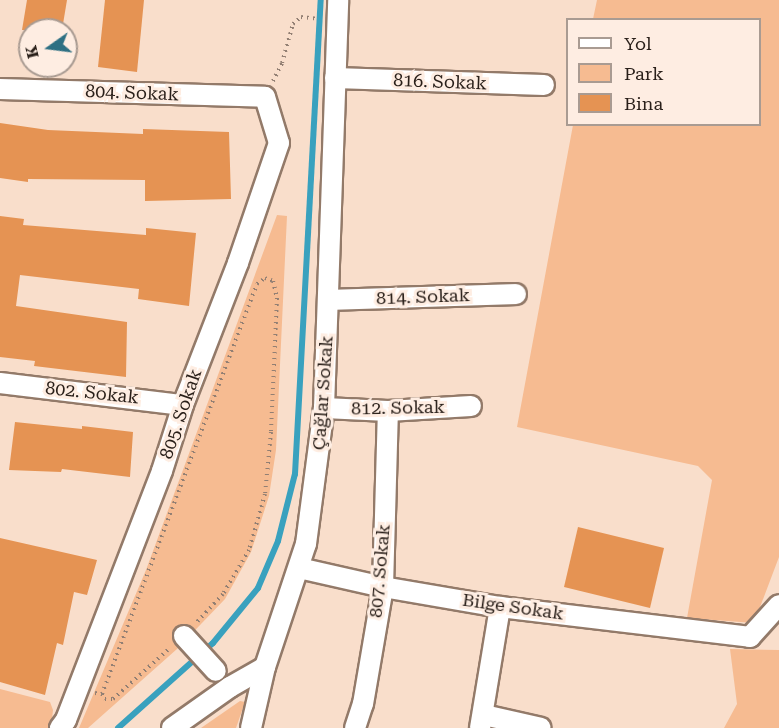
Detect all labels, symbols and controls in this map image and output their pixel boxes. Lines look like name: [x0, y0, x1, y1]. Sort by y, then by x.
north arrow: [18, 18, 78, 78]
legend: [566, 18, 761, 126]
text: Yol: [624, 33, 652, 54]
text: K: [21, 44, 43, 60]
text: Park: [624, 63, 664, 84]
street label: 816. Sokak: [393, 70, 487, 94]
street label: 804. Sokak: [85, 81, 179, 105]
text: Bina: [624, 93, 663, 114]
street label: 814. Sokak: [376, 285, 470, 309]
street label: Çağlar Sokak: [308, 335, 338, 451]
street label: 805. Sokak: [156, 366, 206, 462]
street label: 802. Sokak: [44, 377, 140, 409]
street label: 812. Sokak: [351, 396, 445, 420]
street label: 807. Sokak: [365, 523, 395, 619]
street label: Bilge Sokak: [461, 589, 565, 625]

